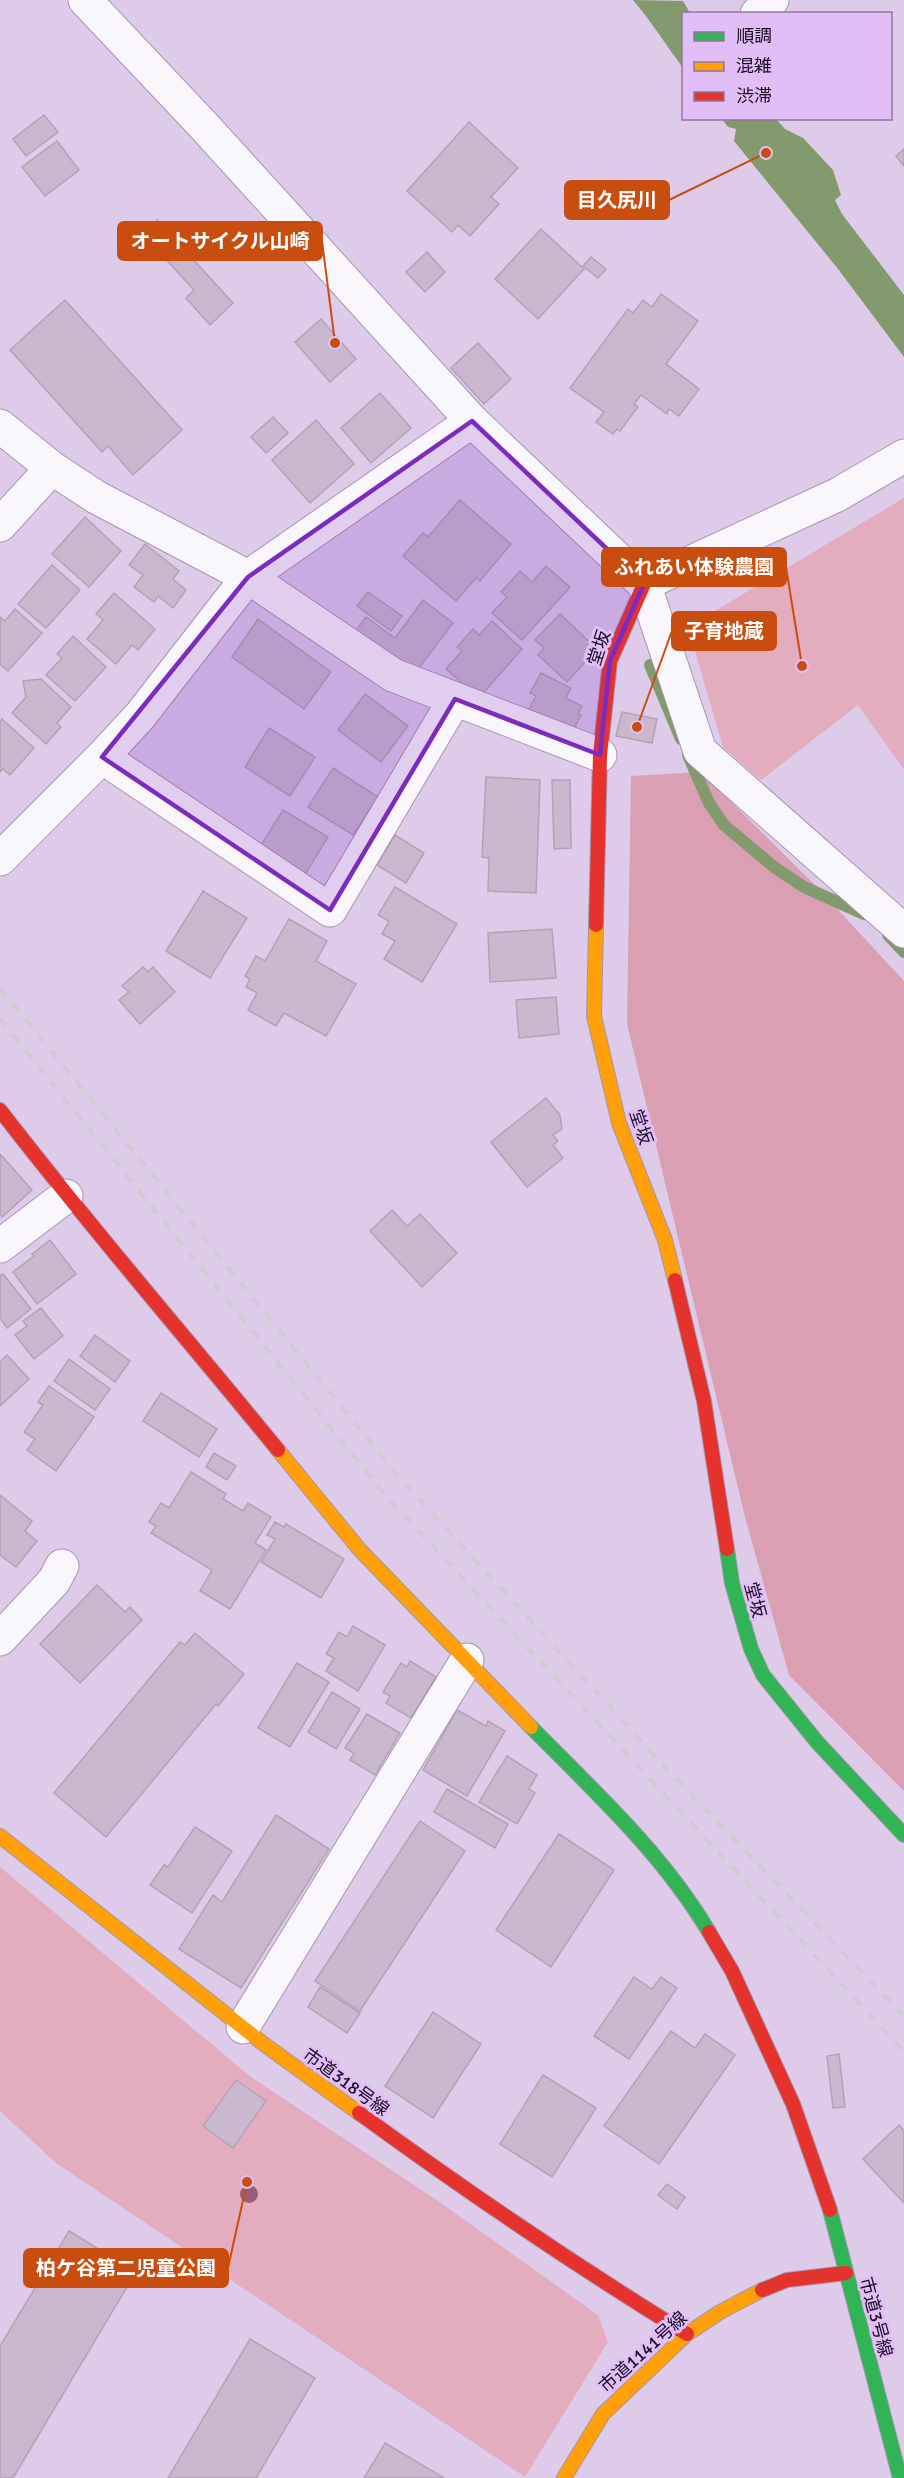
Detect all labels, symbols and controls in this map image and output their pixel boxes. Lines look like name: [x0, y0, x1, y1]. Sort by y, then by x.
legend: [682, 12, 892, 120]
text: 順調: [736, 25, 772, 47]
text: 混雑: [736, 55, 772, 77]
text: 渋滞: [736, 85, 772, 107]
callout: 目久尻川: [565, 181, 669, 219]
text: 目久尻川: [577, 188, 657, 213]
callout: オートサイクル山崎: [118, 222, 322, 260]
text: オートサイクル山崎: [131, 229, 310, 254]
callout: ふれあい体験農園: [602, 548, 786, 586]
text: ふれあい体験農園: [614, 555, 774, 580]
callout: 子育地蔵: [672, 612, 776, 650]
text: 子育地蔵: [684, 619, 764, 644]
street label: 堂坂: [583, 627, 615, 669]
street label: 堂坂: [625, 1106, 657, 1148]
street label: 堂坂: [740, 1580, 770, 1620]
street label: 市道318号線: [299, 2043, 393, 2121]
callout: 柏ケ谷第二児童公園: [24, 2249, 228, 2287]
text: 柏ケ谷第二児童公園: [36, 2256, 216, 2281]
street label: 市道3号線: [855, 2275, 897, 2359]
street label: 市道1141号線: [594, 2307, 692, 2397]

